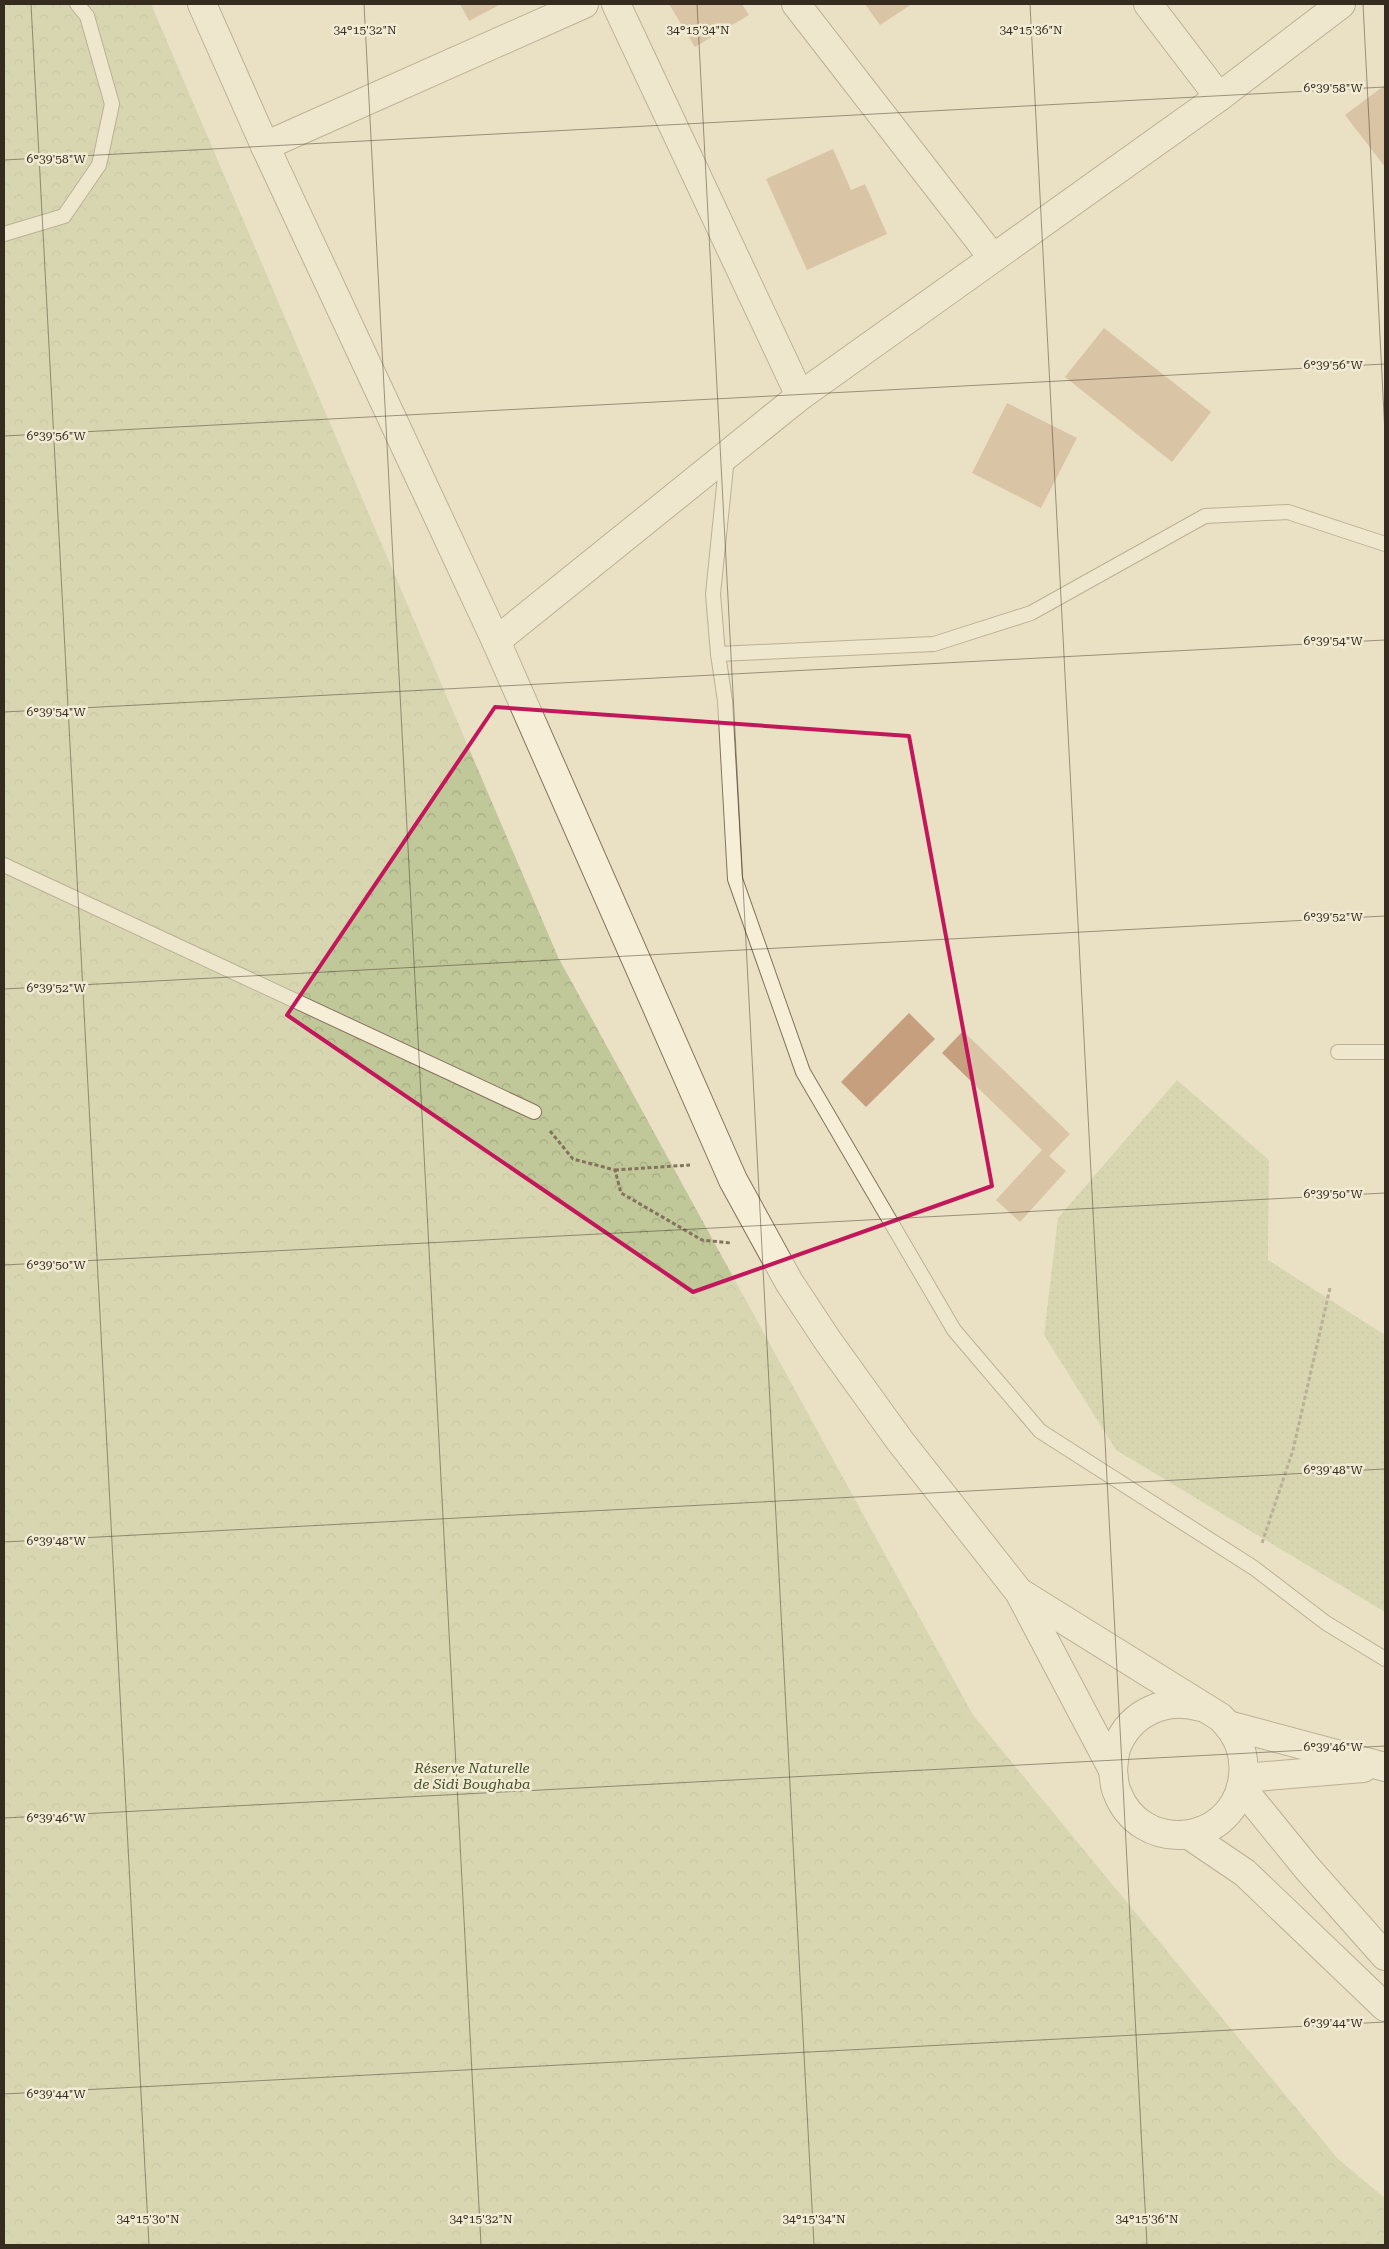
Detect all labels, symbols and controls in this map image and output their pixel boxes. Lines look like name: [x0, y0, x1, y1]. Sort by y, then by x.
text: 34°15'32"N: [333, 23, 397, 37]
text: 34°15'34"N: [666, 23, 730, 37]
text: 34°15'36"N: [999, 23, 1063, 37]
text: 6°39'58"W: [1303, 81, 1363, 95]
text: 6°39'58"W: [26, 152, 86, 166]
text: 6°39'56"W: [1303, 358, 1363, 372]
text: 6°39'56"W: [26, 429, 86, 443]
text: 6°39'54"W: [1303, 634, 1363, 648]
text: 6°39'54"W: [26, 705, 86, 719]
text: 6°39'52"W: [1303, 910, 1363, 924]
text: 6°39'52"W: [26, 981, 86, 995]
text: 6°39'50"W: [1303, 1187, 1363, 1201]
text: 6°39'50"W: [26, 1258, 86, 1272]
text: 6°39'48"W: [1303, 1463, 1363, 1477]
text: 6°39'48"W: [26, 1534, 86, 1548]
text: 6°39'46"W: [1303, 1740, 1363, 1754]
park label: Réserve Naturelle de Sidi Boughaba: [413, 1760, 530, 1792]
text: 6°39'46"W: [26, 1811, 86, 1825]
text: 6°39'44"W: [1303, 2016, 1363, 2030]
text: 6°39'44"W: [26, 2087, 86, 2101]
text: 34°15'30"N: [116, 2212, 180, 2226]
text: 34°15'32"N: [449, 2212, 513, 2226]
text: 34°15'34"N: [782, 2212, 846, 2226]
text: 34°15'36"N: [1115, 2212, 1179, 2226]

